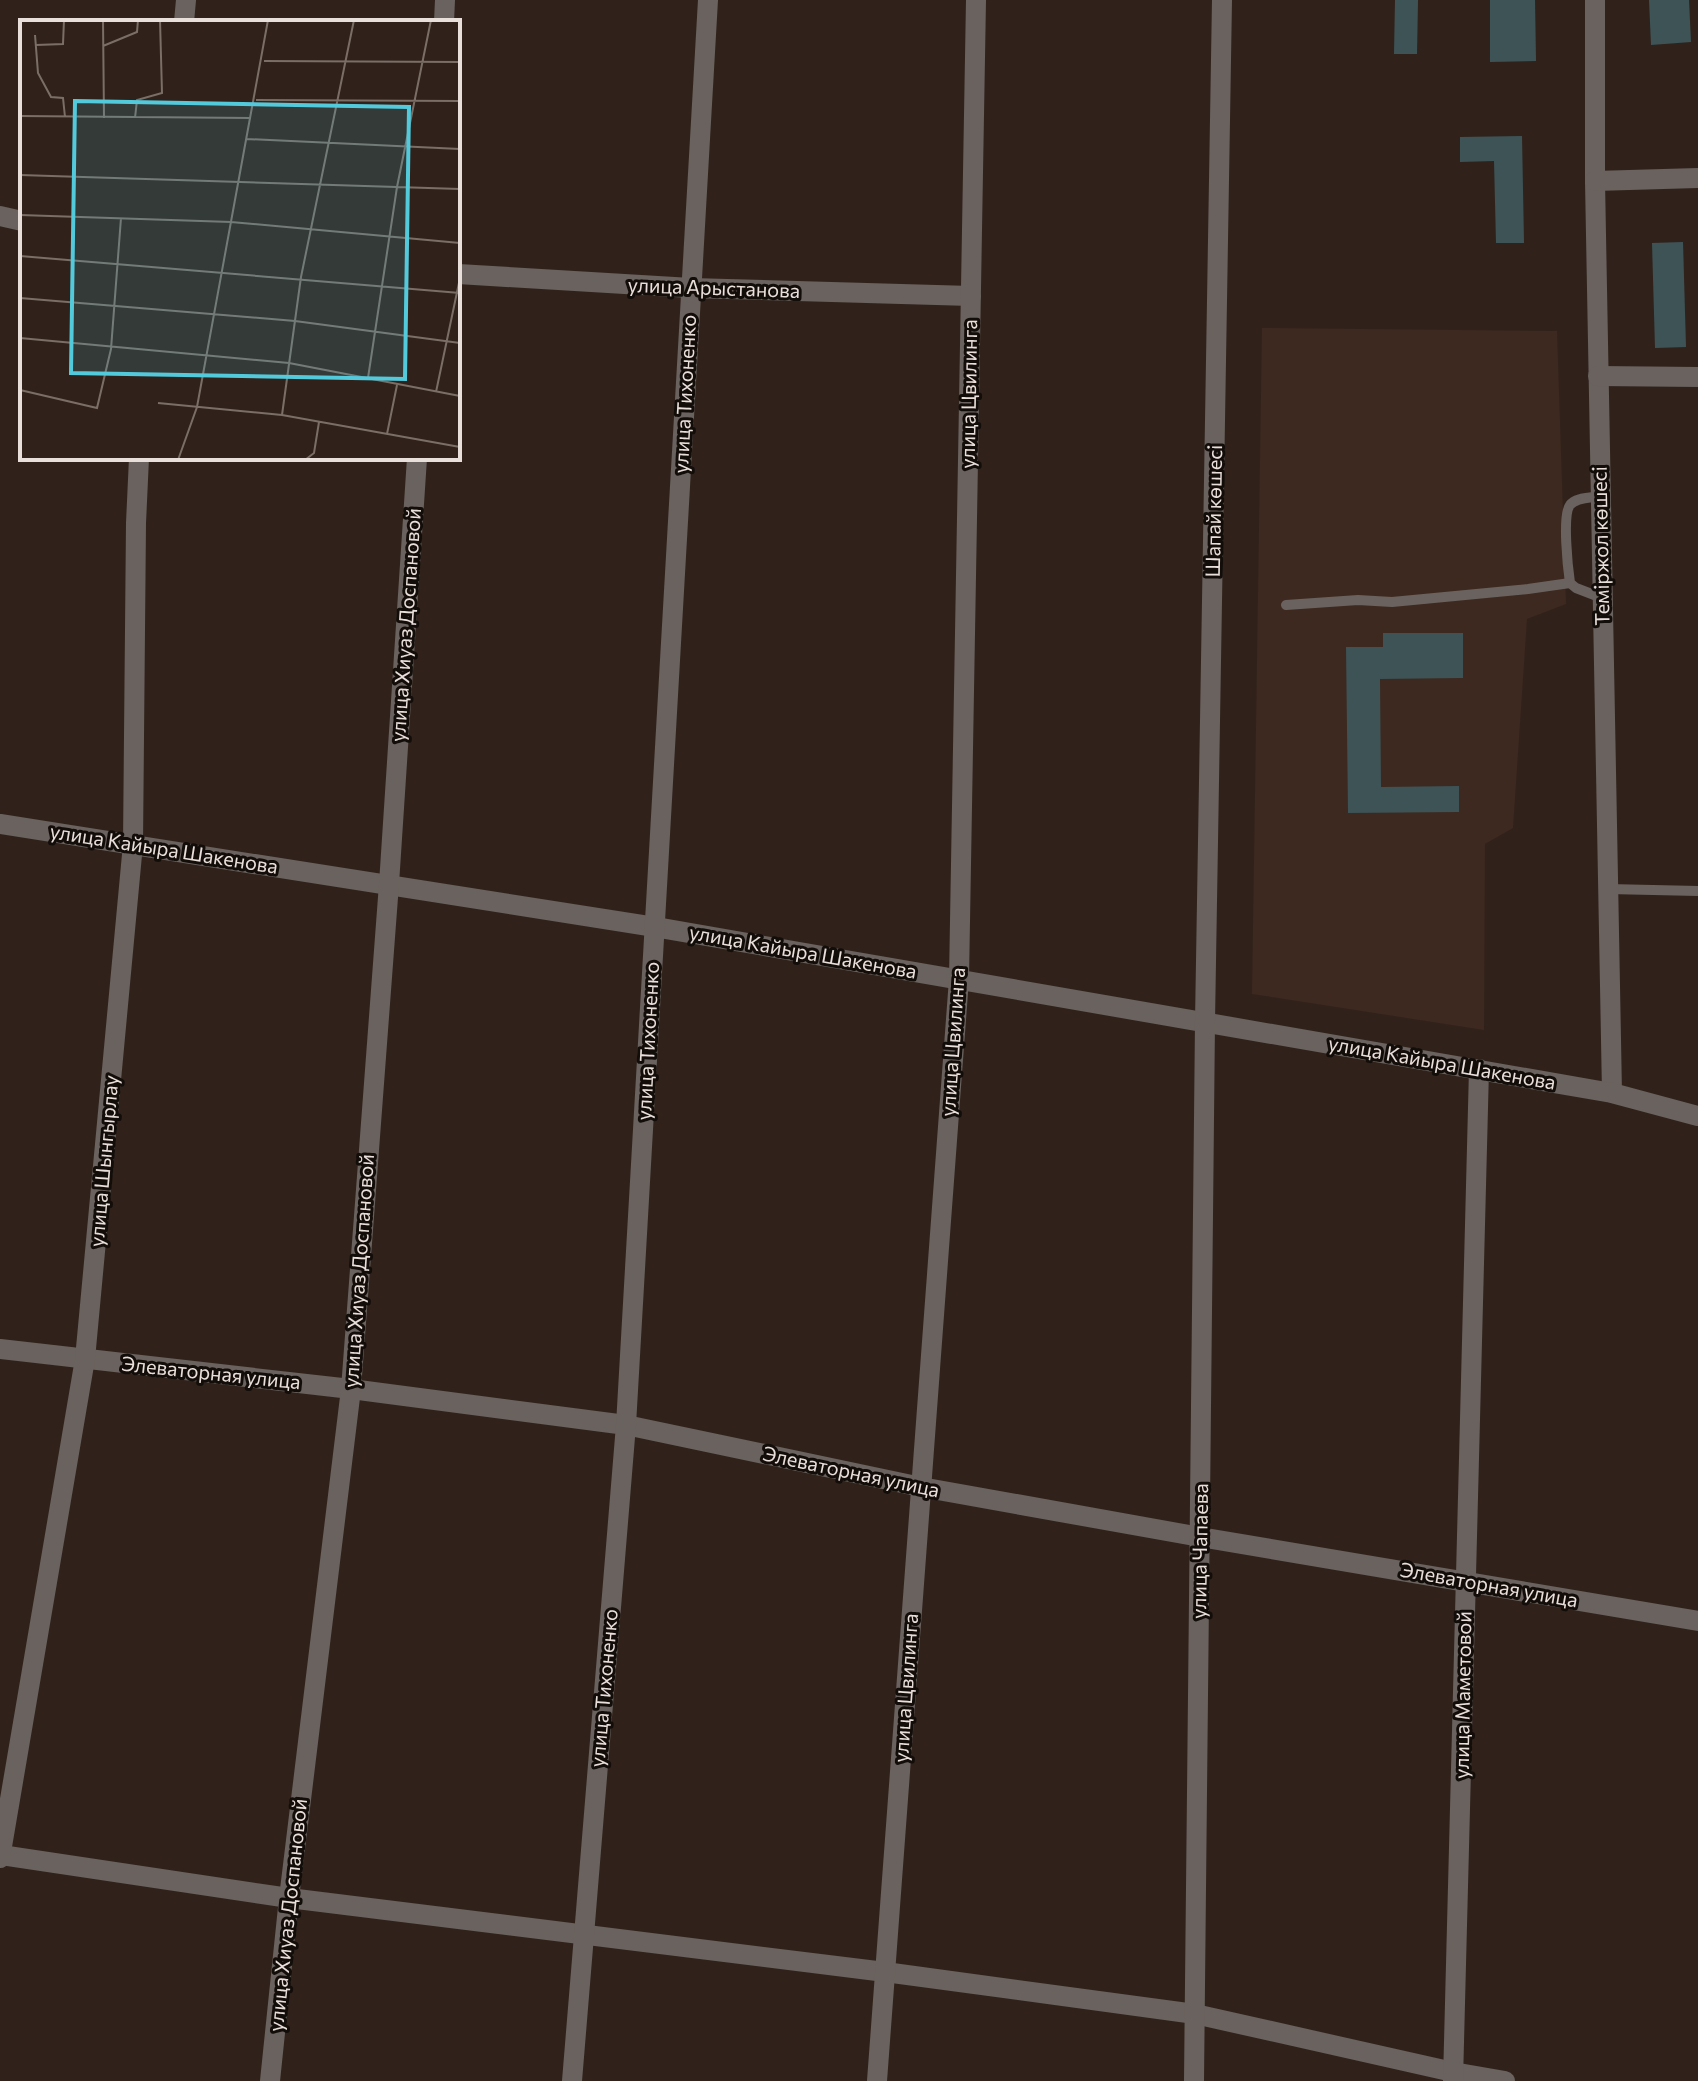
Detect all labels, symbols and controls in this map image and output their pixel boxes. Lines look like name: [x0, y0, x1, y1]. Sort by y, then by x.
inset map: [20, 20, 460, 460]
street label: улица Арыстанова: [627, 272, 801, 302]
street label: улица Тихоненко: [668, 314, 700, 474]
street label: улица Цвилинга: [955, 319, 981, 469]
street label: Шапай көшесі: [1200, 444, 1226, 578]
street label: Теміржол көшесі: [1587, 466, 1613, 626]
street label: улица Хиуаз Доспановой: [385, 507, 425, 743]
street label: улица Кайыра Шакенова: [48, 818, 280, 878]
street label: улица Кайыра Шакенова: [688, 919, 919, 983]
street label: улица Тихоненко: [631, 961, 663, 1121]
street label: улица Цвилинга: [935, 967, 969, 1117]
street label: улица Кайыра Шакенова: [1327, 1030, 1558, 1094]
street label: улица Шынгырлау: [84, 1074, 122, 1248]
street label: улица Хиуаз Доспановой: [338, 1153, 378, 1389]
street label: Элеваторная улица: [120, 1351, 302, 1393]
street label: Элеваторная улица: [761, 1441, 942, 1501]
street label: улица Чапаева: [1186, 1483, 1212, 1619]
street label: Элеваторная улица: [1398, 1557, 1580, 1611]
street label: улица Тихоненко: [584, 1608, 622, 1768]
street label: улица Маметовой: [1449, 1611, 1475, 1779]
street label: улица Цвилинга: [888, 1613, 922, 1763]
street label: улица Хиуаз Доспановой: [263, 1797, 311, 2033]

